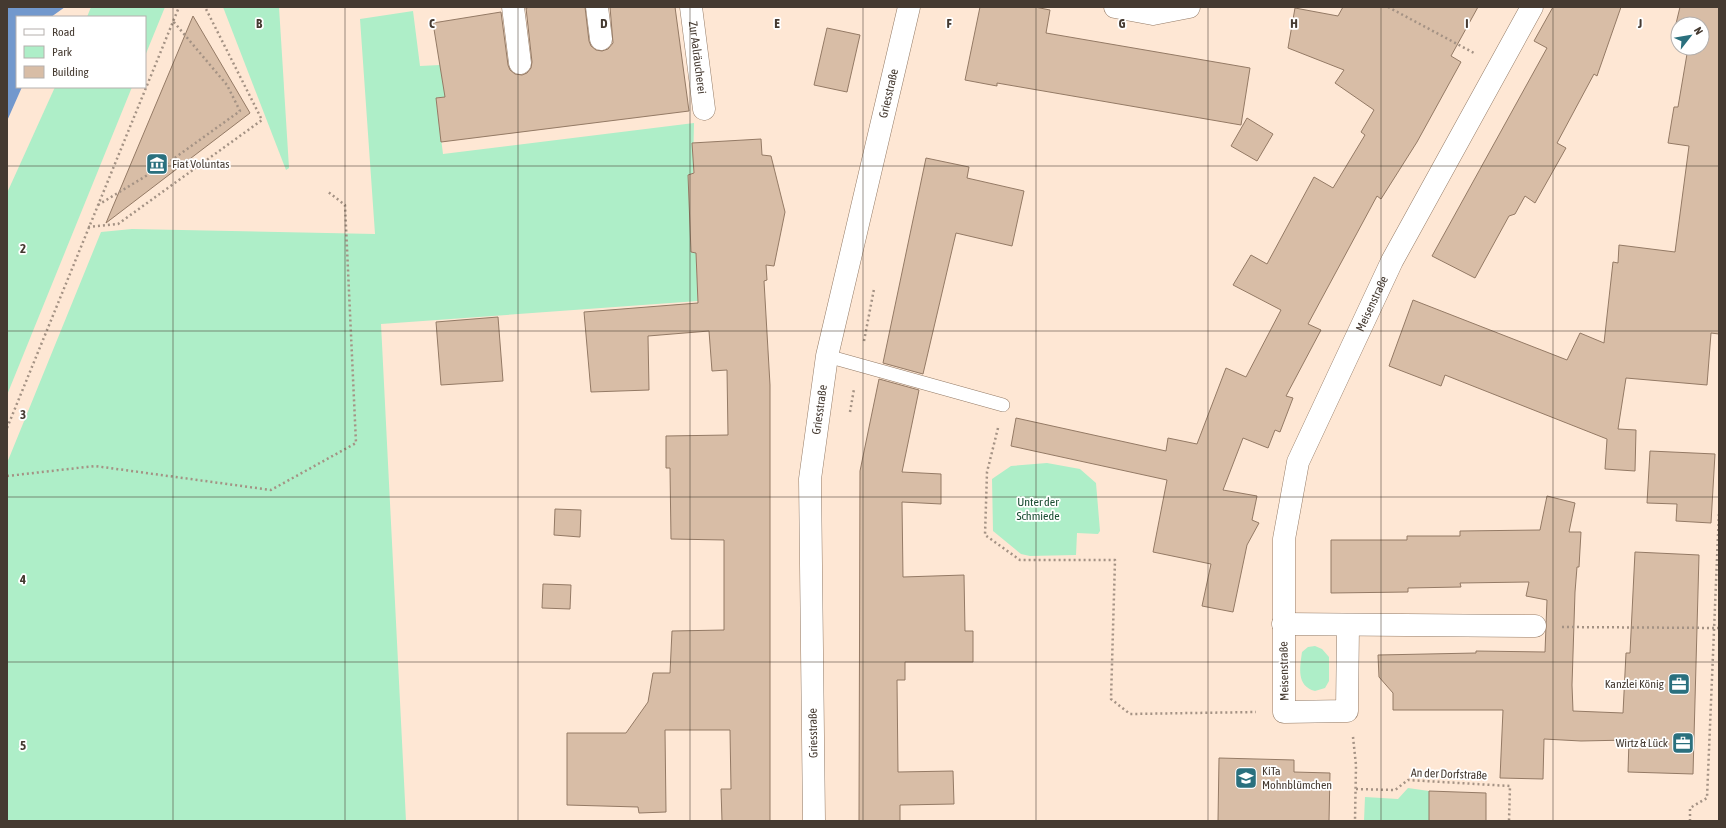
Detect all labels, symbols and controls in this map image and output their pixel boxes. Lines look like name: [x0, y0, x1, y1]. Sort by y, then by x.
legend: [16, 16, 146, 88]
text: B: [256, 16, 263, 31]
text: C: [429, 16, 435, 31]
text: D: [600, 16, 608, 31]
text: E: [774, 16, 780, 31]
text: F: [946, 16, 952, 31]
text: G: [1119, 16, 1126, 31]
text: H: [1290, 16, 1298, 31]
text: I: [1465, 16, 1469, 31]
text: J: [1637, 16, 1642, 31]
north arrow: [1670, 16, 1710, 56]
street label: Zur Aalräucherei: [686, 20, 709, 95]
text: Road: [52, 25, 75, 39]
text: N: [1692, 25, 1705, 37]
text: Park: [52, 45, 73, 59]
text: Building: [52, 65, 90, 79]
street label: Griesstraße: [876, 67, 901, 119]
museum icon: Fiat Voluntas: [144, 151, 170, 177]
place label: Fiat Voluntas: [172, 157, 230, 171]
text: 2: [20, 241, 26, 256]
street label: Meisenstraße: [1353, 274, 1391, 334]
street label: Griesstraße: [809, 384, 830, 435]
text: 3: [20, 407, 26, 422]
park label: Unter der Schmiede: [1016, 495, 1060, 523]
text: 4: [19, 572, 26, 587]
street label: Meisenstraße: [1276, 641, 1292, 701]
office icon: Kanzlei König: [1666, 671, 1692, 697]
place label: Kanzlei König: [1605, 677, 1665, 691]
street label: Griesstraße: [806, 708, 820, 758]
office icon: Wirtz & Lück: [1670, 730, 1696, 756]
place label: Wirtz & Lück: [1616, 736, 1669, 750]
text: 5: [20, 738, 26, 753]
place label: KiTa Mohnblümchen: [1262, 764, 1332, 792]
school or university icon: KiTa Mohnblümchen: [1233, 765, 1259, 791]
street label: An der Dorfstraße: [1411, 766, 1487, 782]

